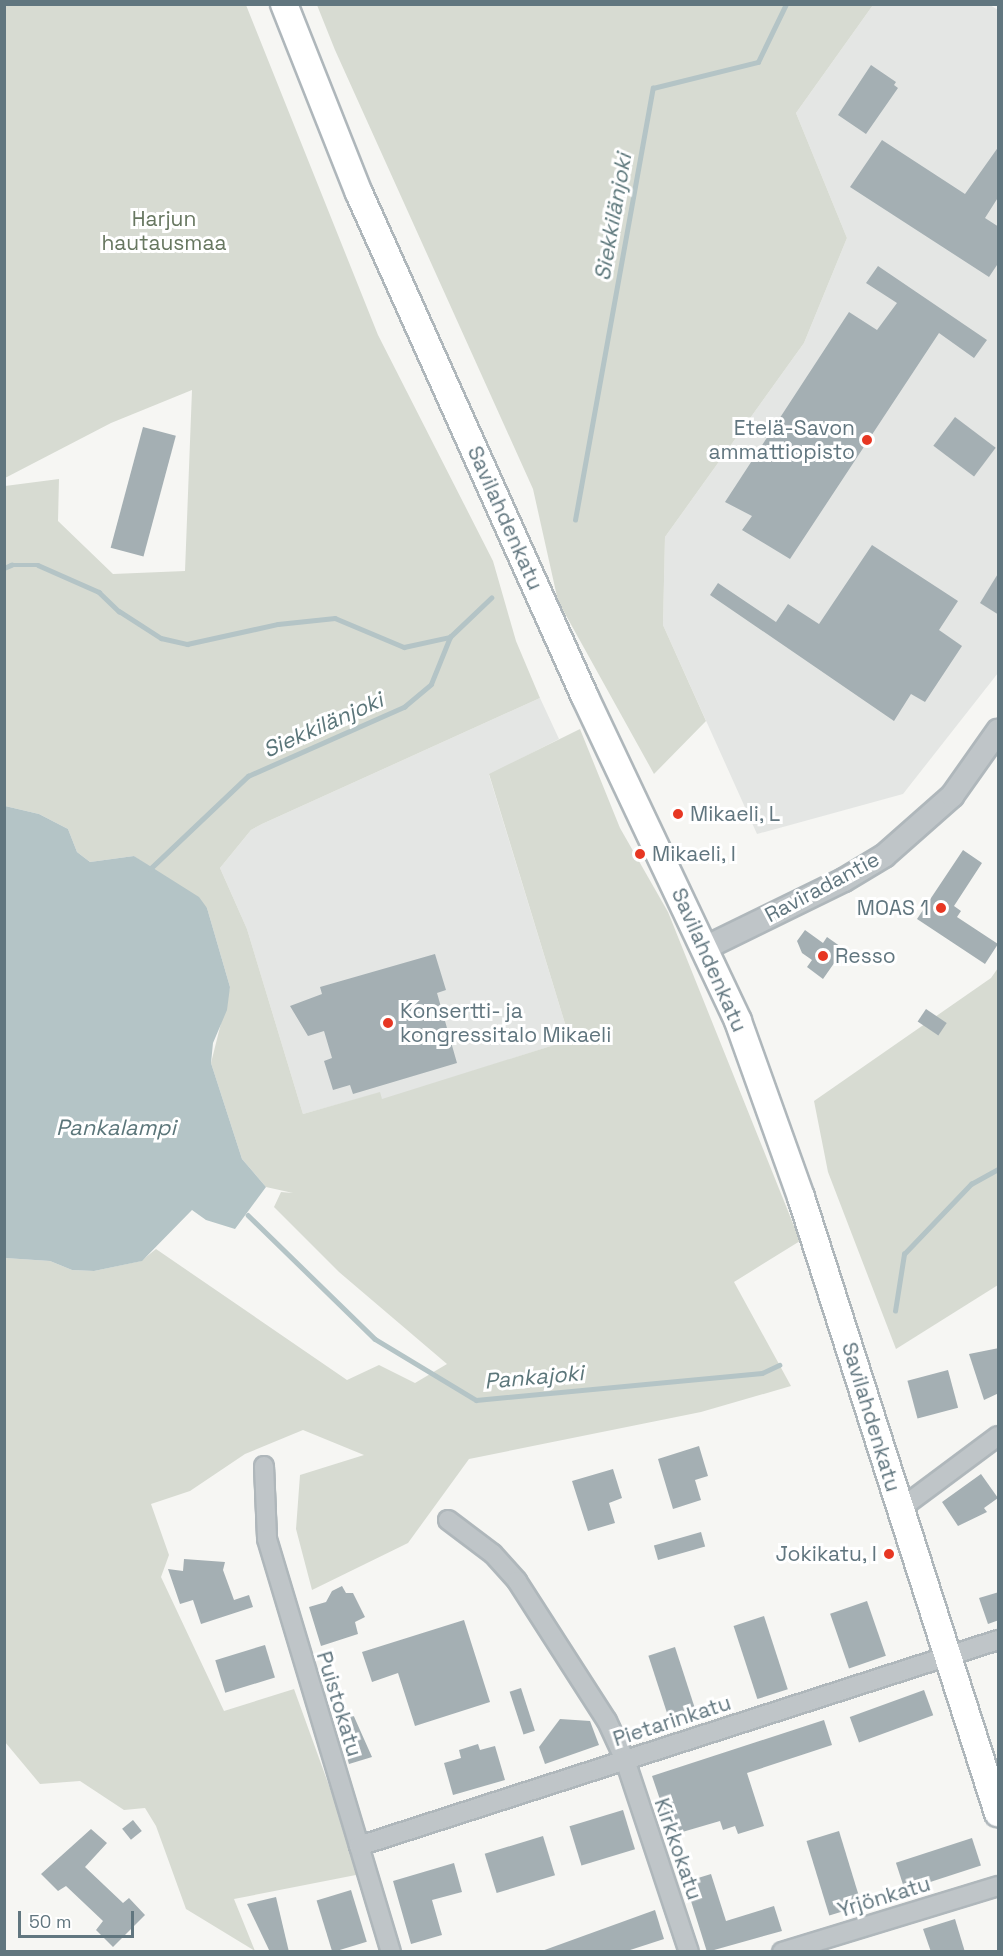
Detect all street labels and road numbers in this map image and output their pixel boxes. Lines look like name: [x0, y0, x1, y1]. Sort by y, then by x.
street label: Savilahdenkatu: [462, 442, 548, 594]
street label: Raviradantie: [760, 846, 884, 928]
street label: Savilahdenkatu: [666, 884, 752, 1036]
street label: Savilahdenkatu: [836, 1339, 906, 1495]
street label: Puistokatu: [311, 1648, 367, 1760]
street label: Pietarinkatu: [610, 1690, 734, 1752]
street label: Kirkkokatu: [649, 1795, 707, 1903]
street label: Yrjönkatu: [835, 1871, 933, 1923]

